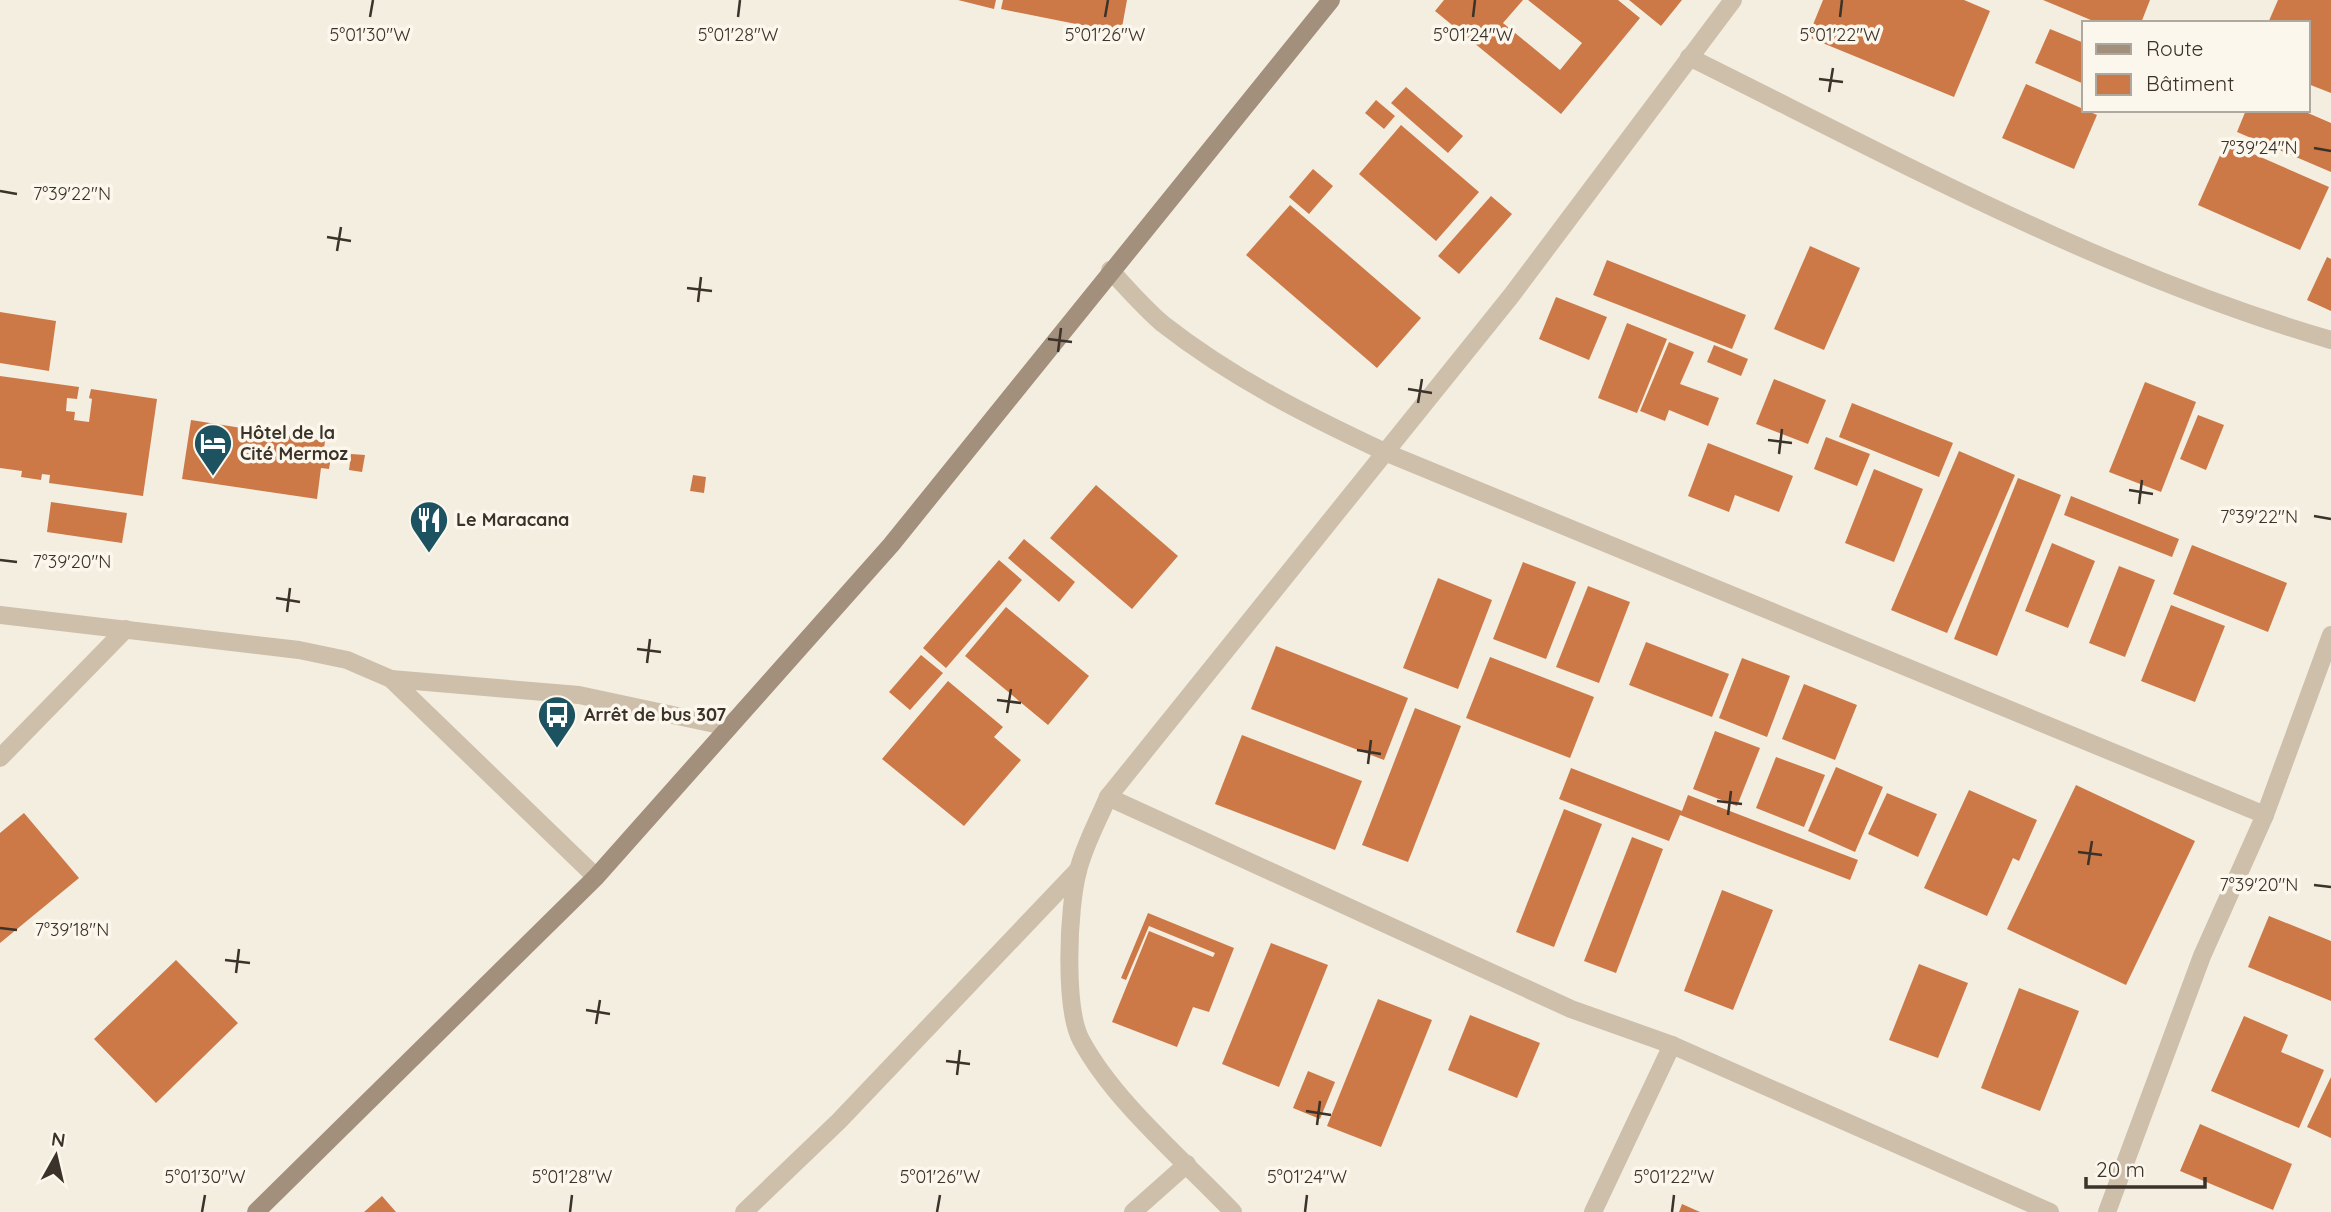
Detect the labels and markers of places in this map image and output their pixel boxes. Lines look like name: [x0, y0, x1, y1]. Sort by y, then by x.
place label: Hôtel de la Cité Mermoz: [240, 421, 348, 465]
hotel icon: Hôtel de la Cité Mermoz: [192, 422, 234, 477]
restaurant icon: Le Maracana: [408, 499, 450, 554]
place label: Le Maracana: [456, 508, 569, 531]
bus stop icon: Arrêt de bus 307: [536, 694, 578, 749]
place label: Arrêt de bus 307: [584, 703, 726, 726]

